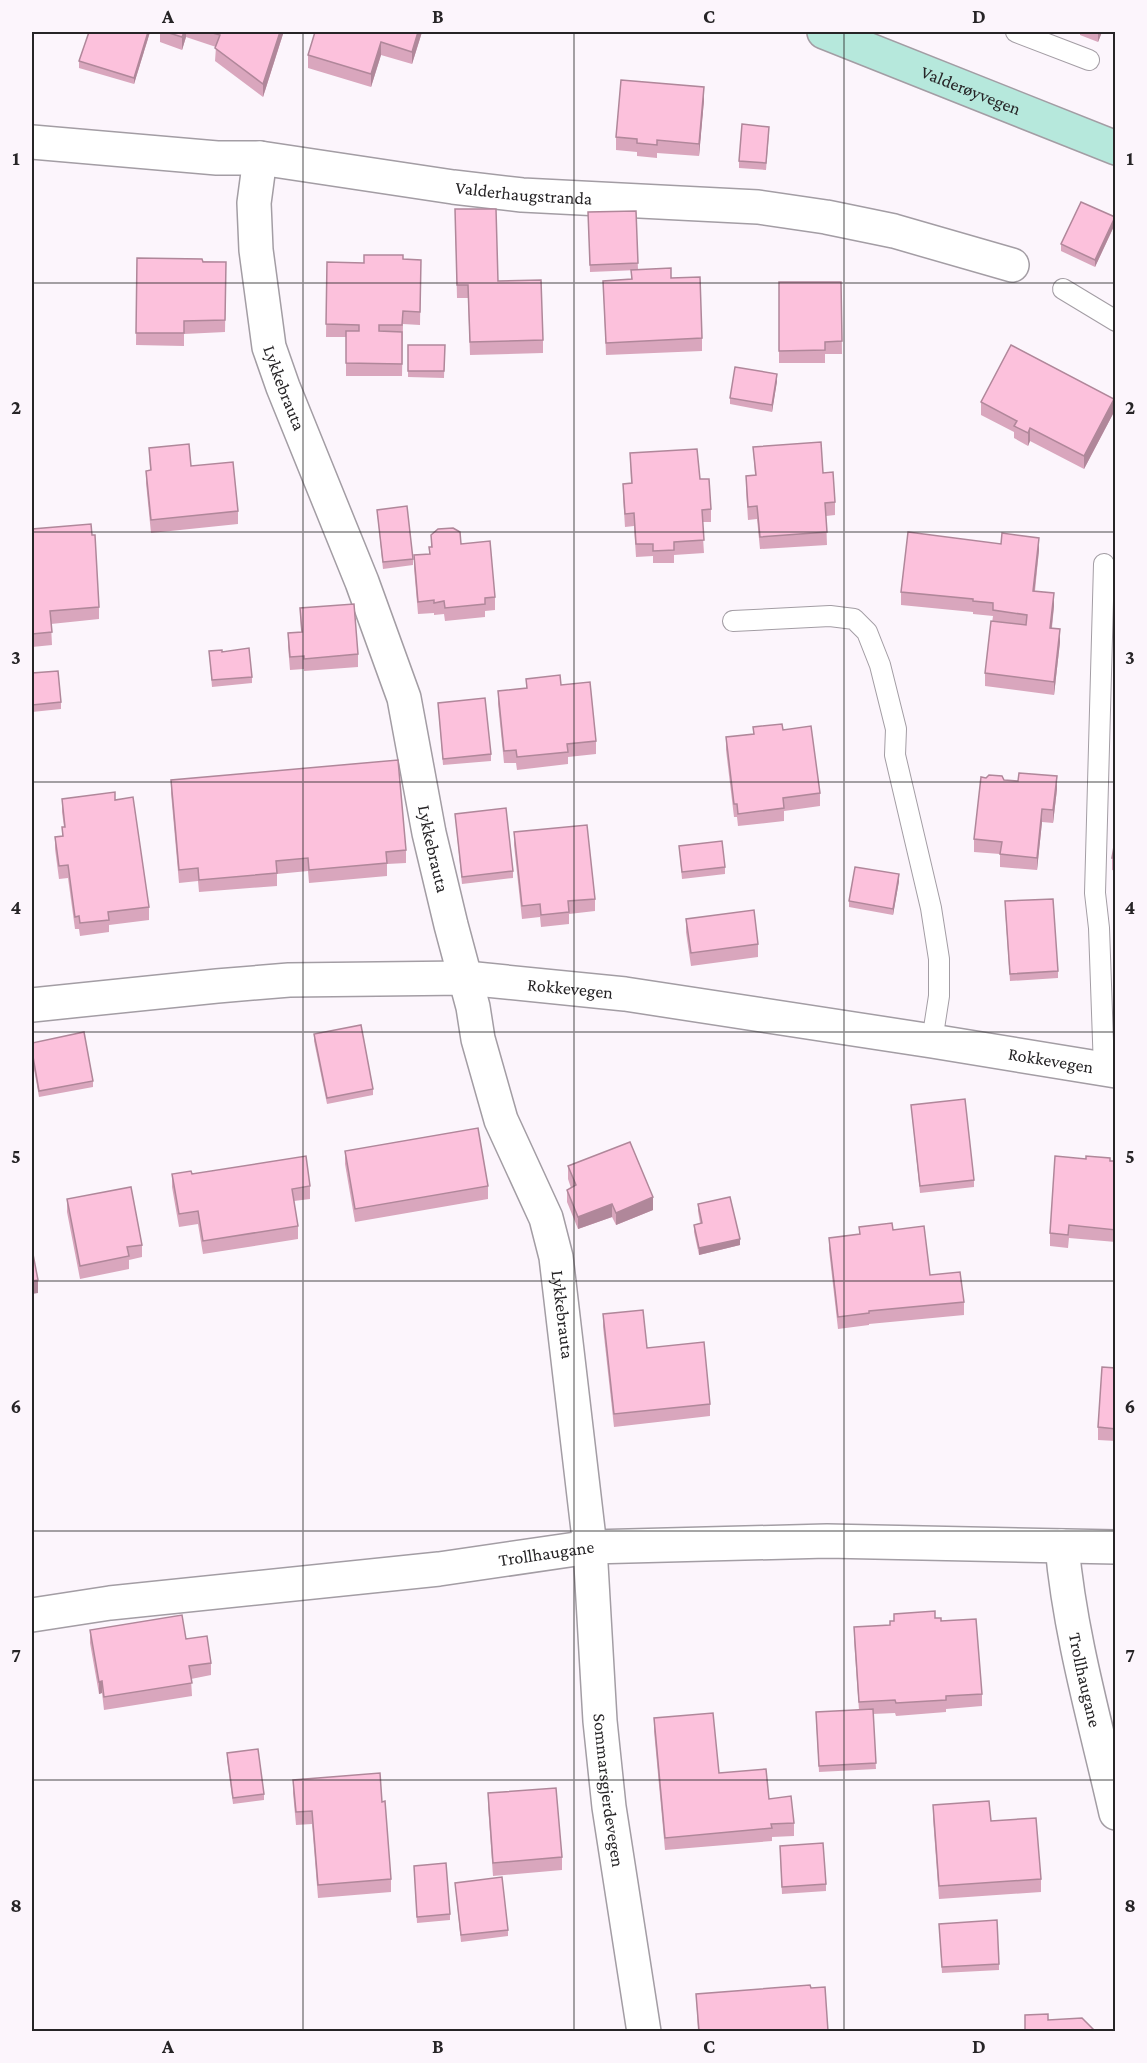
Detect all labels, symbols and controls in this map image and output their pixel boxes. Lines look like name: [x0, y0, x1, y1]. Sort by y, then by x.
text: A: [161, 5, 175, 27]
text: B: [432, 5, 444, 27]
text: C: [703, 5, 715, 27]
text: D: [972, 5, 986, 27]
street label: Valderøyvegen: [918, 62, 1024, 119]
text: 1: [12, 147, 20, 169]
text: 1: [1126, 147, 1134, 169]
street label: Valderhaugstranda: [454, 177, 593, 209]
street label: Lykkebrauta: [259, 343, 310, 433]
text: 2: [11, 396, 21, 418]
text: 2: [1125, 396, 1135, 418]
text: 3: [11, 646, 21, 668]
text: 3: [1125, 646, 1135, 668]
street label: Lykkebrauta: [414, 803, 453, 895]
text: 4: [11, 896, 22, 918]
text: 4: [1125, 896, 1136, 918]
street label: Rokkevegen: [526, 974, 614, 1003]
street label: Rokkevegen: [1007, 1044, 1095, 1077]
text: 5: [11, 1145, 21, 1167]
text: 5: [1125, 1145, 1135, 1167]
street label: Lykkebrauta: [548, 1269, 578, 1360]
text: 6: [11, 1395, 21, 1417]
text: 6: [1125, 1395, 1135, 1417]
street label: Trollhaugane: [497, 1537, 595, 1570]
street label: Trollhaugane: [1065, 1631, 1105, 1729]
text: 7: [11, 1644, 21, 1666]
text: 7: [1125, 1644, 1135, 1666]
street label: Sommarsgjerdevegen: [590, 1713, 628, 1869]
text: 8: [10, 1894, 22, 1916]
text: 8: [1124, 1894, 1136, 1916]
text: A: [161, 2035, 175, 2057]
text: B: [432, 2035, 444, 2057]
text: C: [703, 2035, 715, 2057]
text: D: [972, 2035, 986, 2057]

